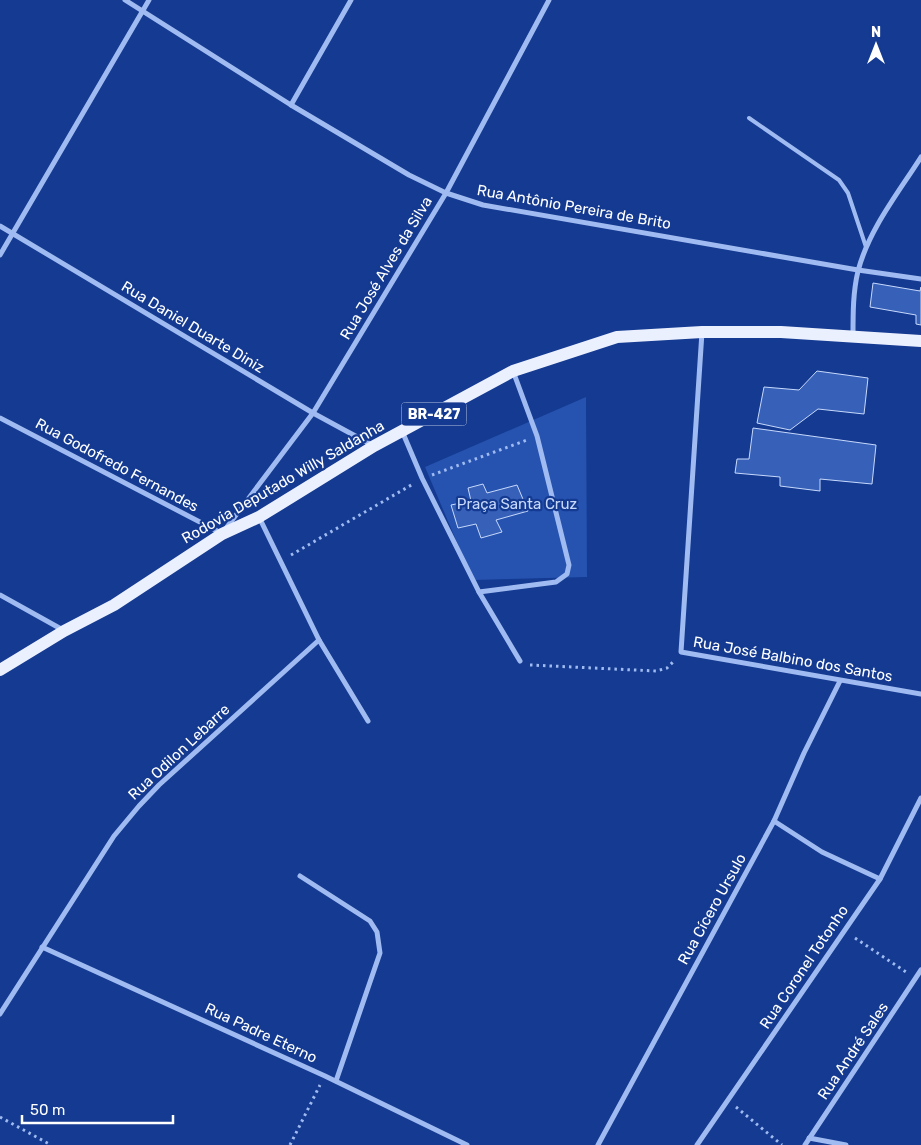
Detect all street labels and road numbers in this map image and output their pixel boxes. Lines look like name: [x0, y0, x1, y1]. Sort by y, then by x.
street label: Rua Antônio Pereira de Brito: [476, 181, 672, 233]
street label: Rua José Alves da Silva: [336, 193, 436, 343]
street label: Rua Daniel Duarte Diniz: [118, 277, 268, 377]
road number: BR-427: [402, 402, 466, 426]
street label: Rua Godofredo Fernandes: [32, 414, 202, 516]
street label: Rodovia Deputado Willy Saldanha: [179, 417, 387, 547]
street label: Rua José Balbino dos Santos: [692, 633, 894, 685]
street label: Rua Odilon Lebarre: [125, 700, 233, 804]
street label: Rua Cícero Ursulo: [674, 850, 750, 968]
street label: Rua Coronel Totonho: [756, 902, 852, 1032]
street label: Rua Padre Eterno: [202, 999, 320, 1067]
street label: Rua André Sales: [814, 999, 892, 1103]

